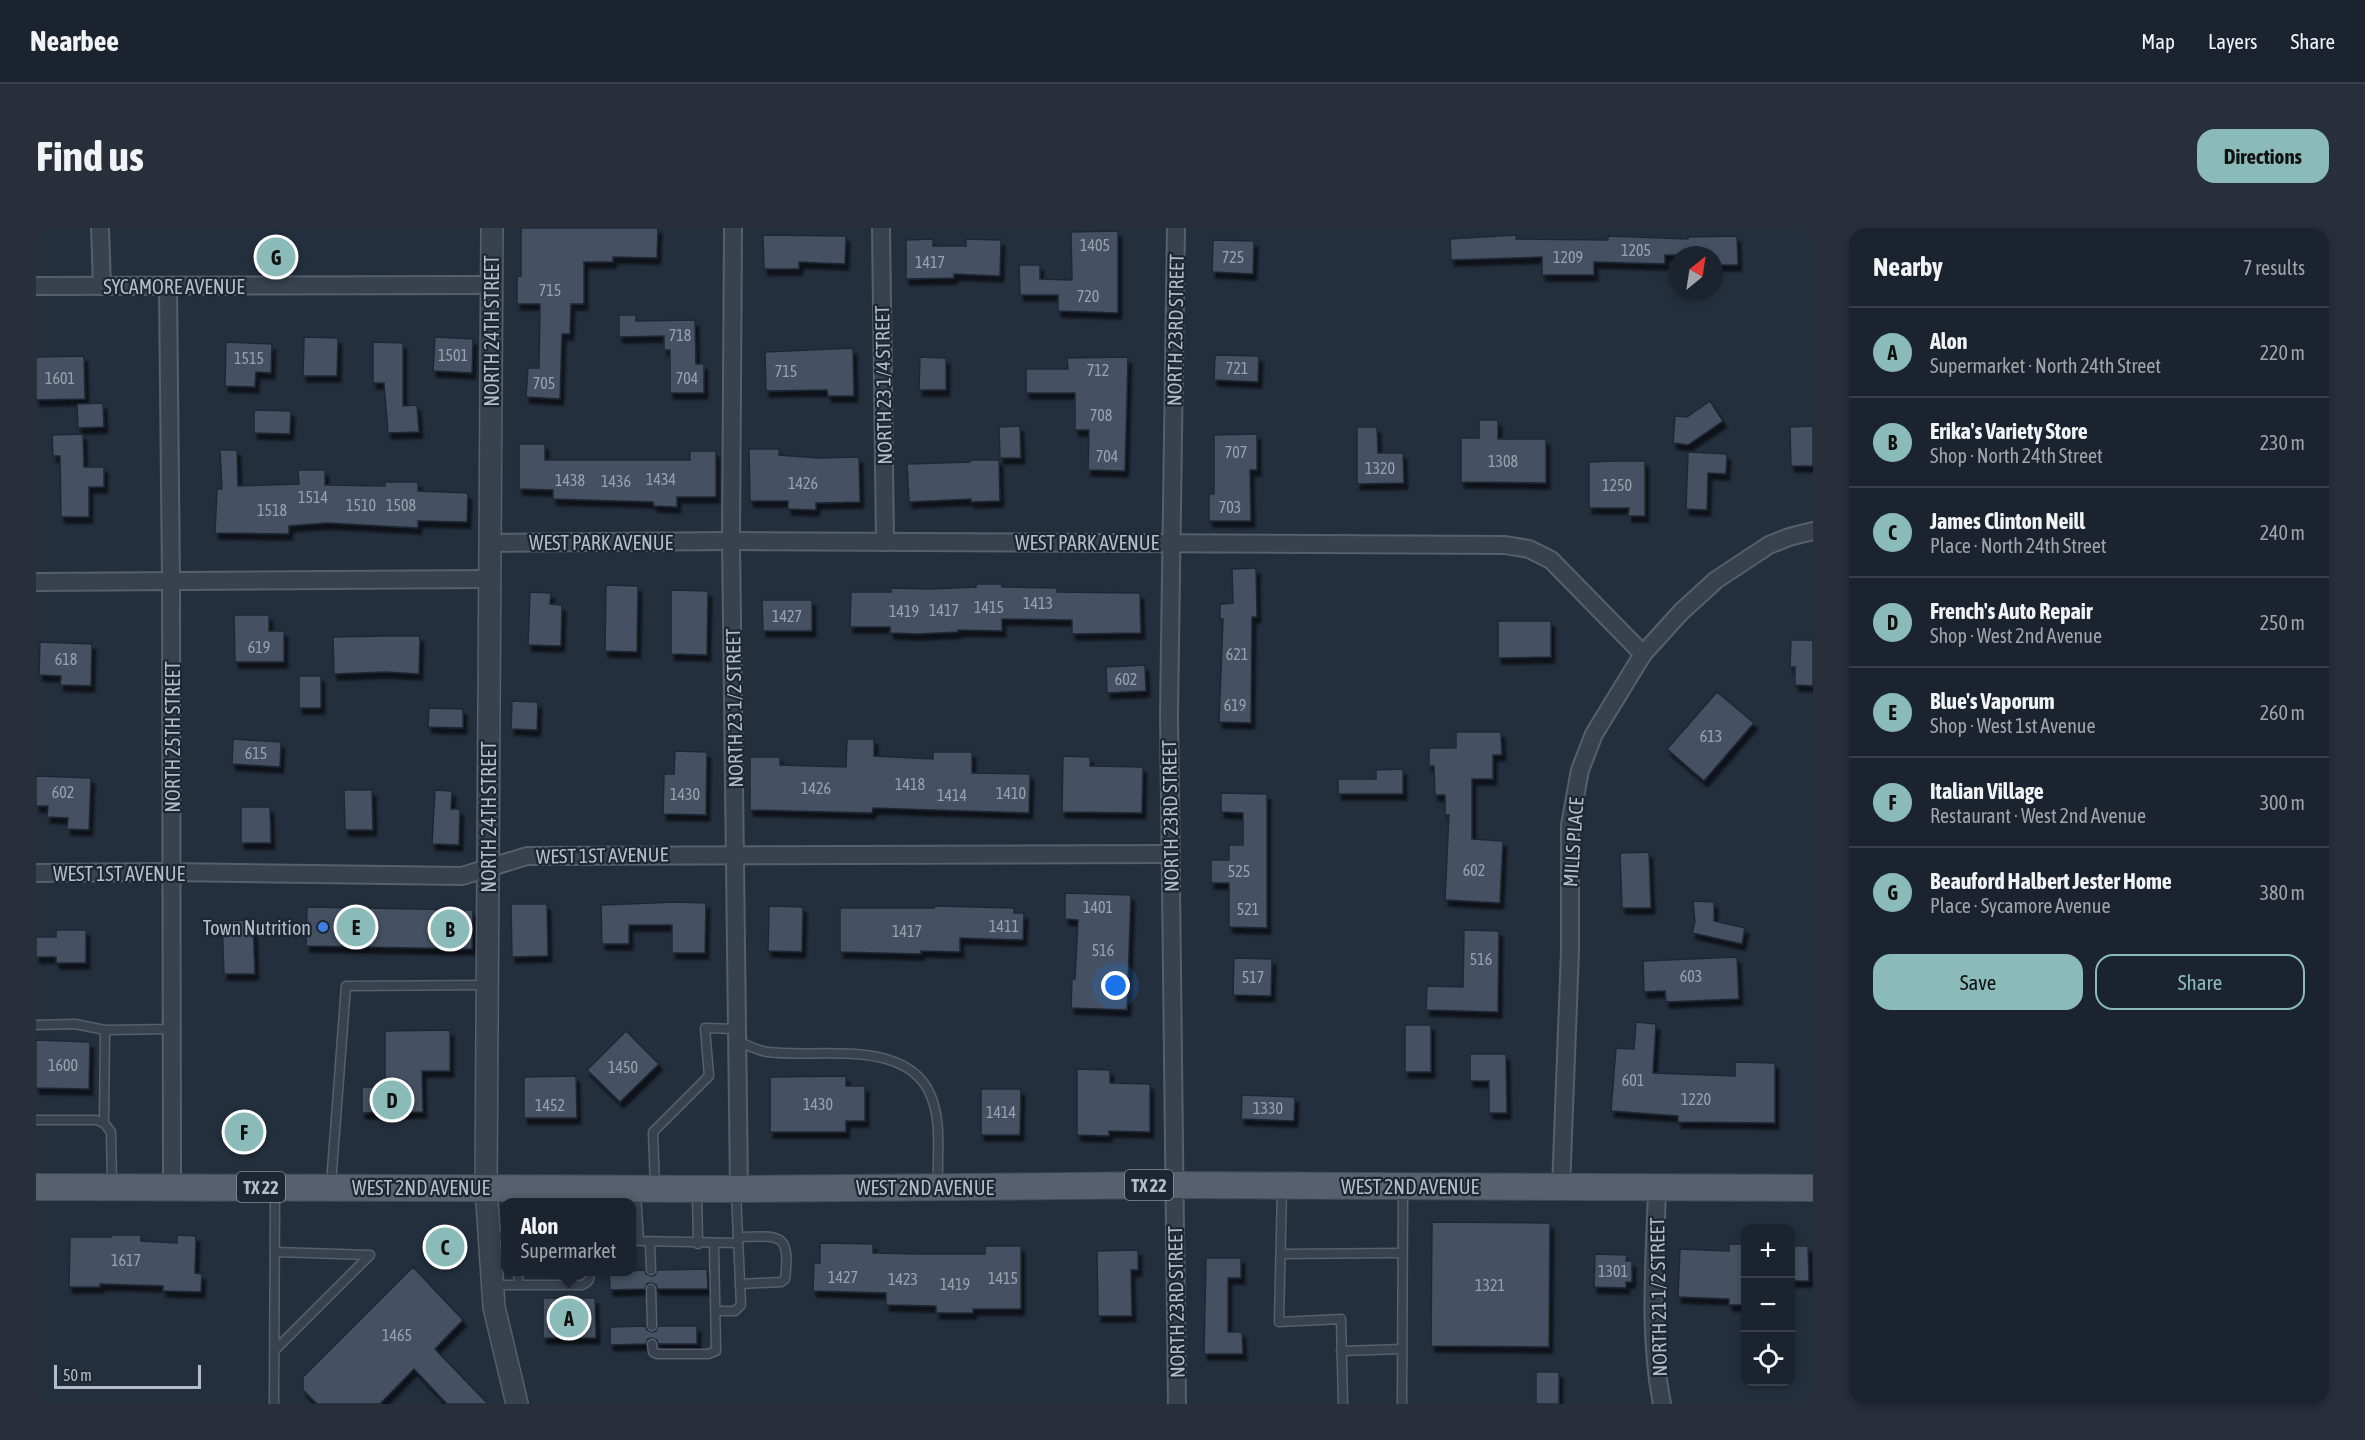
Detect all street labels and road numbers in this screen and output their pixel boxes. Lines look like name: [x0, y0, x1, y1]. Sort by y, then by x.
street label: NORTH 23RD STREET: [1162, 253, 1188, 406]
street label: NORTH 24TH STREET: [480, 255, 503, 407]
street label: SYCAMORE AVENUE: [103, 275, 245, 298]
street label: NORTH 23 1/4 STREET: [870, 305, 896, 465]
street label: WEST PARK AVENUE: [529, 531, 674, 554]
street label: WEST PARK AVENUE: [1015, 531, 1160, 554]
street label: NORTH 23 1/2 STREET: [721, 628, 747, 788]
street label: NORTH 25TH STREET: [161, 661, 184, 813]
street label: NORTH 23RD STREET: [1157, 739, 1183, 892]
street label: NORTH 24TH STREET: [477, 741, 500, 893]
street label: MILLS PLACE: [1558, 796, 1588, 888]
street label: WEST 1ST AVENUE: [536, 842, 669, 868]
street label: WEST 1ST AVENUE: [53, 862, 186, 885]
road number: TX 22: [1125, 1170, 1173, 1200]
road number: TX 22: [237, 1172, 285, 1202]
street label: WEST 2ND AVENUE: [1341, 1175, 1479, 1198]
street label: WEST 2ND AVENUE: [352, 1176, 490, 1199]
street label: WEST 2ND AVENUE: [856, 1176, 994, 1199]
street label: NORTH 21 1/2 STREET: [1645, 1217, 1671, 1377]
street label: NORTH 23RD STREET: [1163, 1225, 1189, 1378]

